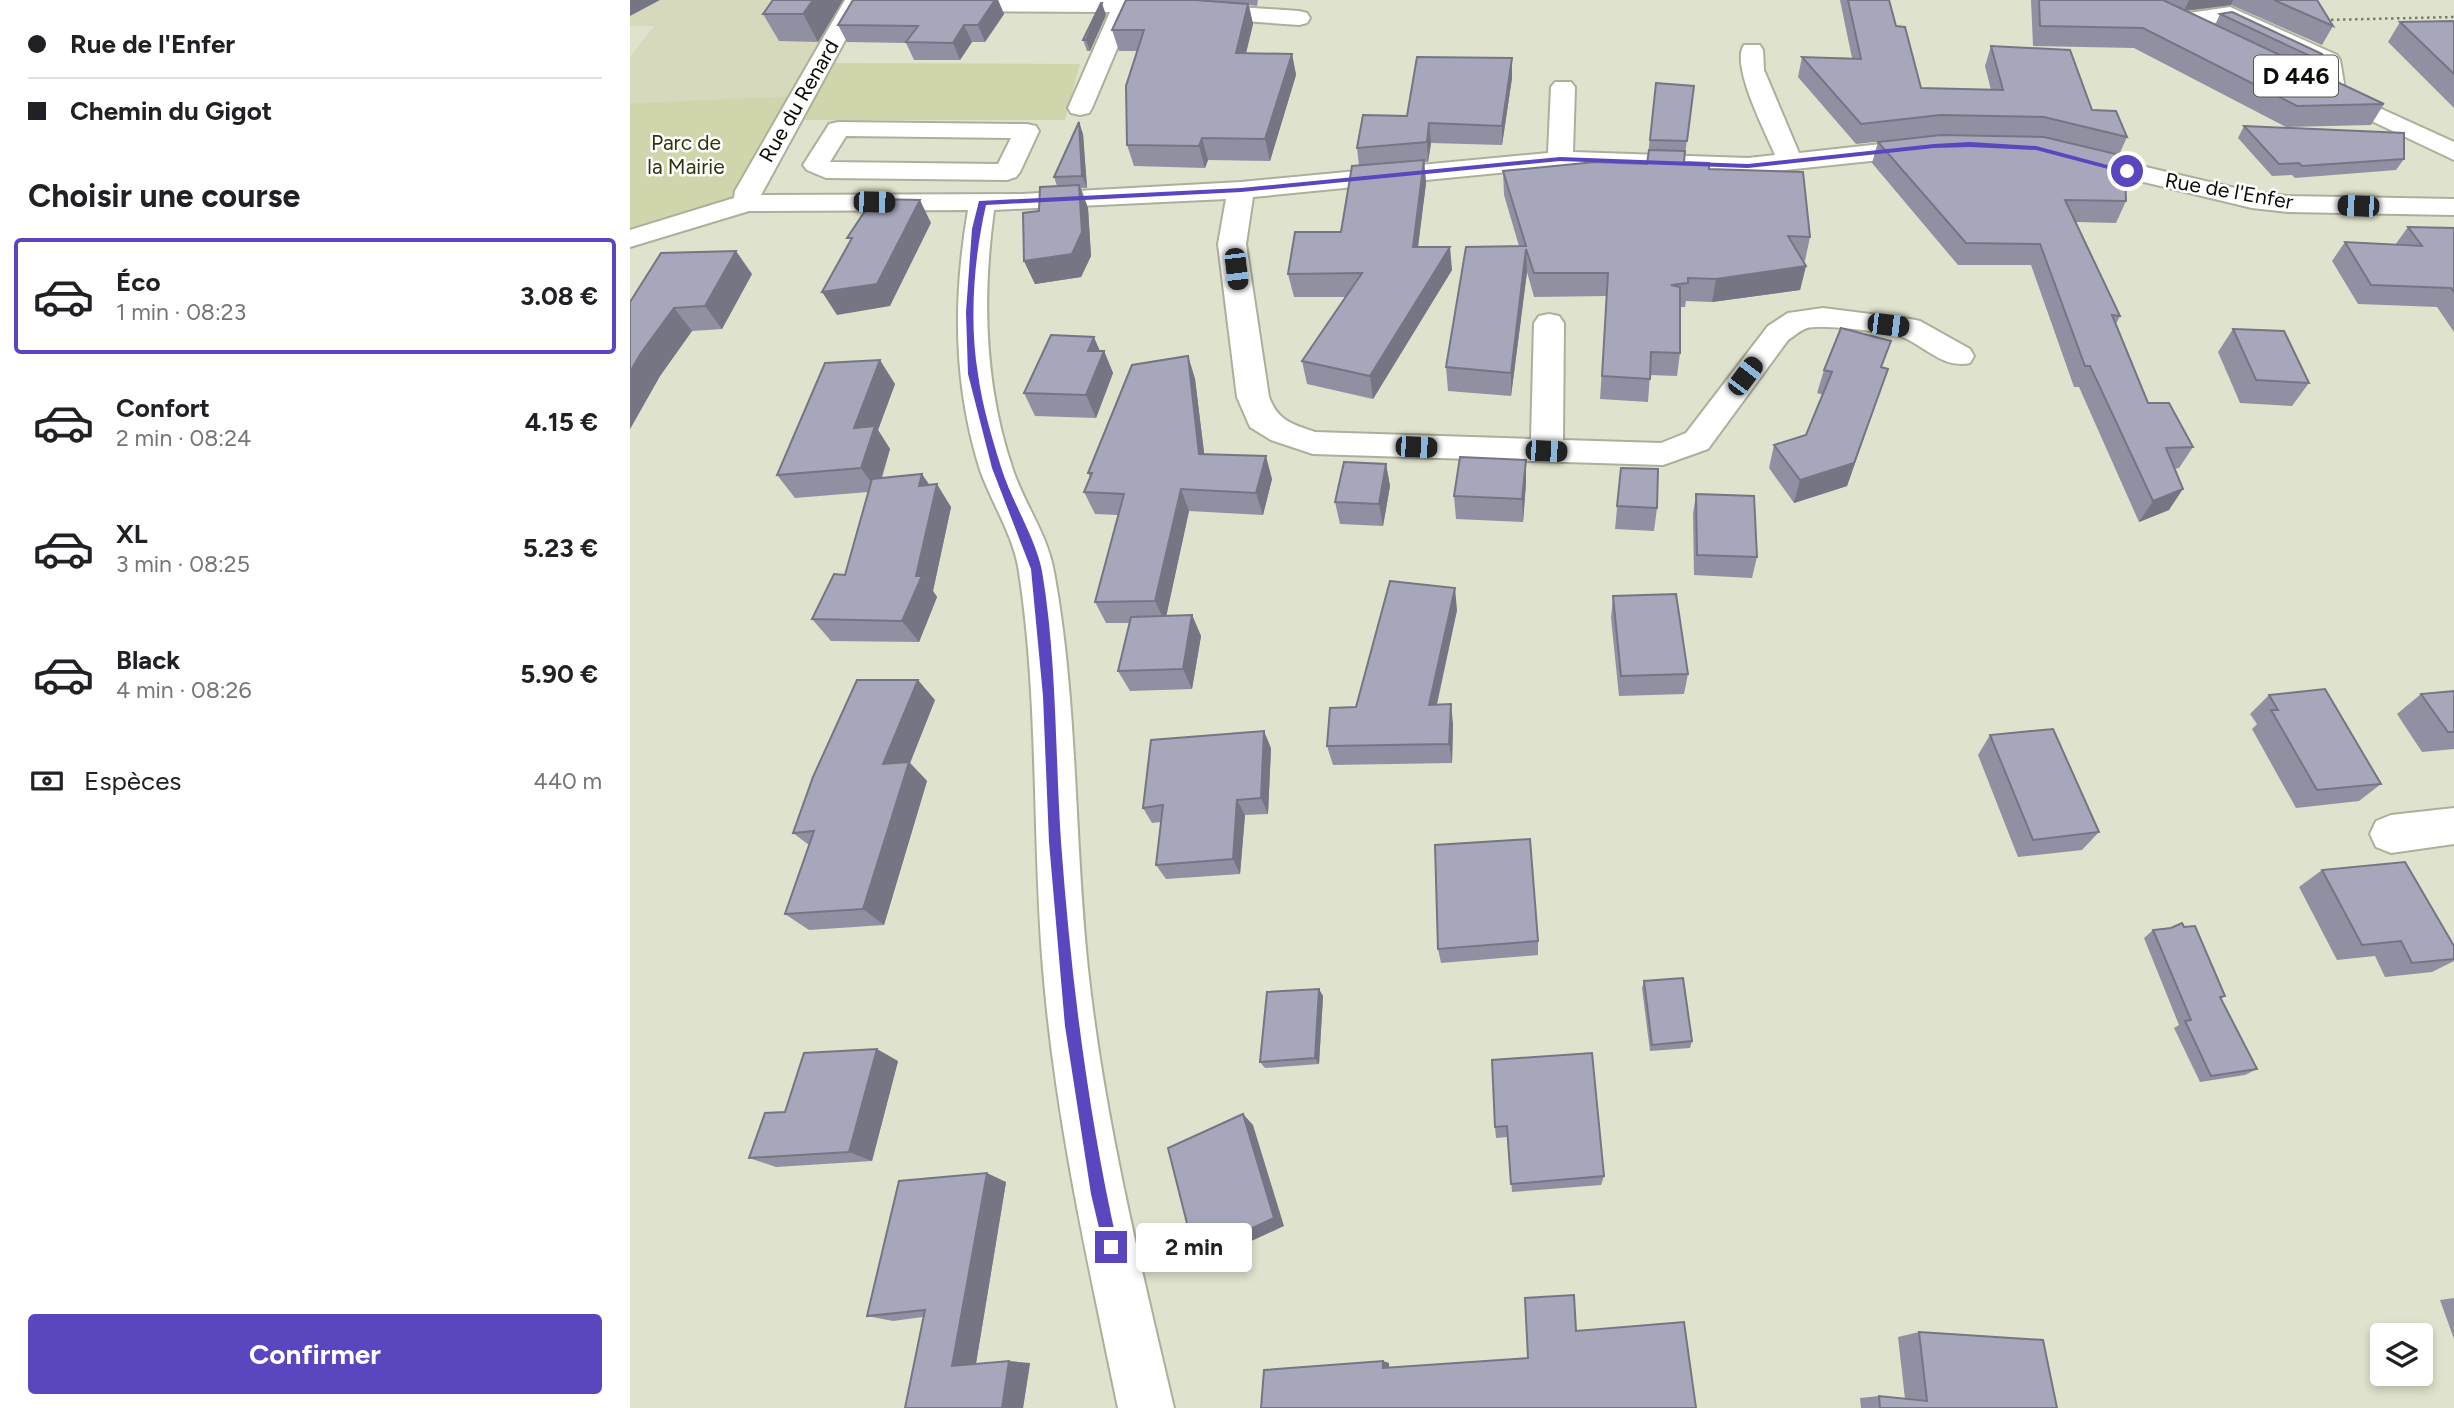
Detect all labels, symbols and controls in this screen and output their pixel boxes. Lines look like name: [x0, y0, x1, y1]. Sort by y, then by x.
text: Rue de l'Enfer: [70, 28, 235, 60]
street label: Rue du Renard: [753, 35, 844, 166]
road number: D 446: [2254, 56, 2338, 96]
text: Chemin du Gigot: [70, 95, 272, 127]
park label: Parc de la Mairie: [647, 130, 725, 179]
route start: [2111, 155, 2143, 187]
street label: Rue de l'Enfer: [2163, 167, 2295, 214]
text: Choisir une course: [28, 177, 300, 215]
car: [853, 191, 896, 213]
car: [2337, 195, 2380, 217]
car: [1224, 247, 1249, 291]
icon: car: [32, 265, 95, 328]
text: Éco: [116, 266, 161, 298]
text: 3.08 €: [520, 280, 598, 312]
text: 1 min · 08:23: [116, 298, 246, 326]
car: [1866, 312, 1911, 338]
car: [1724, 353, 1767, 399]
icon: car: [32, 391, 95, 454]
text: Confort: [116, 392, 210, 424]
text: 4.15 €: [525, 406, 598, 438]
text: 2 min · 08:24: [116, 424, 251, 452]
car: [1395, 436, 1438, 458]
car: [1525, 440, 1568, 462]
icon: car: [32, 517, 95, 580]
text: XL: [116, 518, 148, 550]
text: 5.23 €: [523, 532, 598, 564]
text: 3 min · 08:25: [116, 550, 250, 578]
icon: car: [32, 643, 95, 706]
text: Black: [116, 644, 180, 676]
text: 5.90 €: [520, 658, 598, 690]
text: 4 min · 08:26: [116, 676, 251, 704]
icon: cash: [28, 762, 66, 800]
text: Espèces: [84, 765, 181, 797]
text: 440 m: [533, 767, 602, 795]
callout: 2 min: [1135, 1222, 1251, 1272]
route end: [1095, 1231, 1127, 1263]
text: 2 min: [1165, 1233, 1223, 1261]
button: Confirmer: [28, 1314, 602, 1394]
map controls: [2370, 1323, 2433, 1386]
button: layers: [2370, 1323, 2433, 1386]

